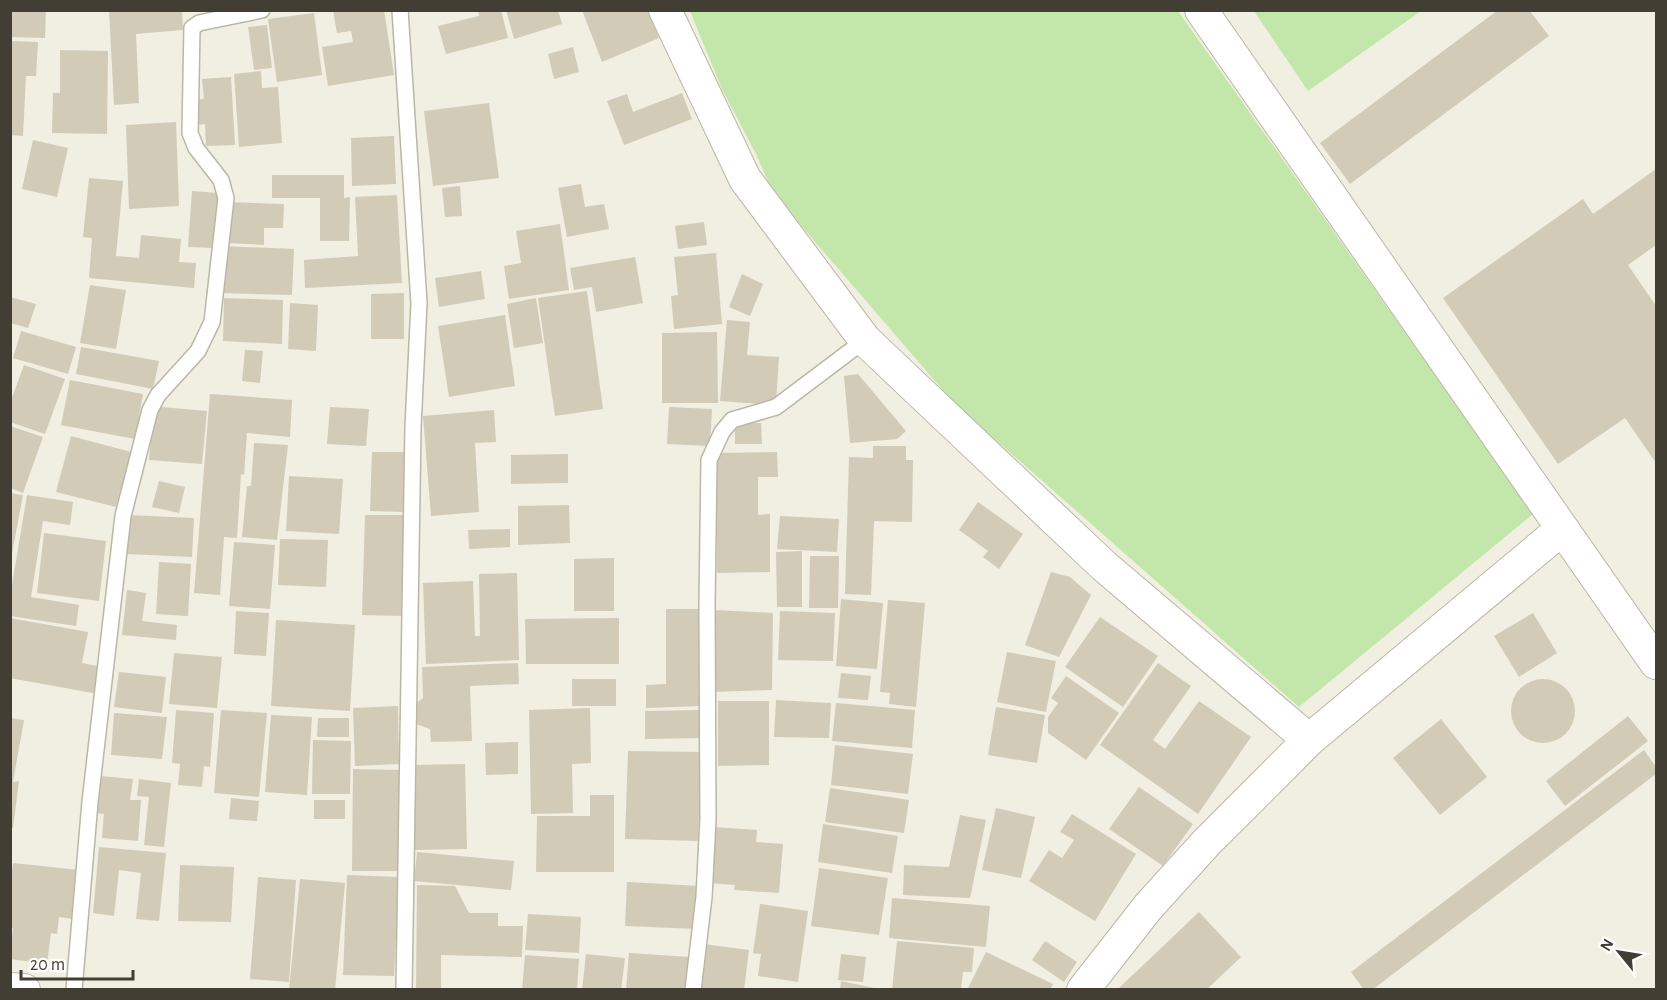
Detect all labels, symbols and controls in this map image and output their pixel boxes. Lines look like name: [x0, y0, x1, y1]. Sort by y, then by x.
north arrow: [1589, 922, 1649, 982]
text: N: [1597, 936, 1617, 954]
scale bar: [21, 943, 134, 981]
text: 20 m: [30, 956, 65, 974]

